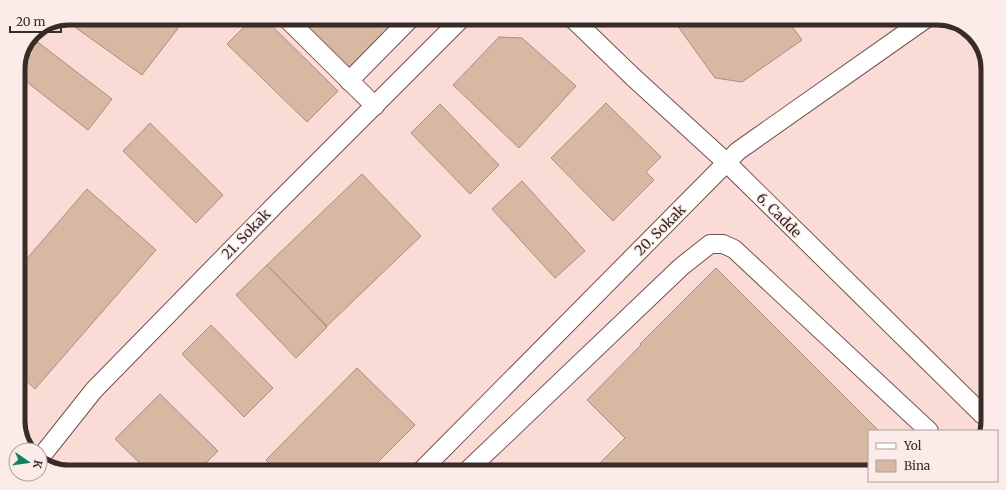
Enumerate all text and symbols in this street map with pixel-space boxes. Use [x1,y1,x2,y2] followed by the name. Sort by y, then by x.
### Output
[10,8,61,34] scale bar
[16,14,45,29] text: 20 m
[753,189,805,241] street label: 6. Cadde
[631,201,689,259] street label: 20. Sokak
[218,205,274,263] street label: 21. Sokak
[868,430,998,482] legend
[903,438,922,453] text: Yol
[8,442,48,482] north arrow
[904,458,931,473] text: Bina
[30,459,45,471] text: K

